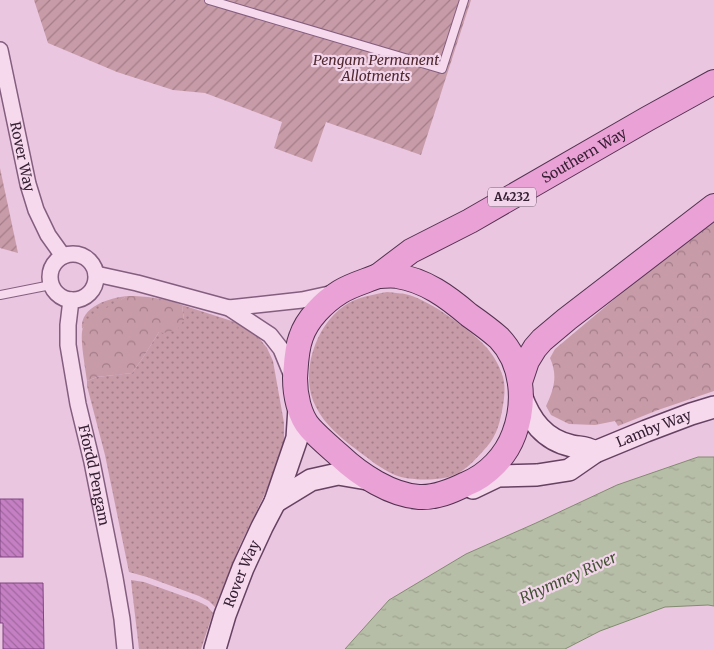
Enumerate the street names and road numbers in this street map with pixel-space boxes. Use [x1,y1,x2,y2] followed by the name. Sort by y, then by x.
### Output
[6,120,39,195] street label: Rover Way
[538,123,630,187] street label: Southern Way
[488,188,536,206] road number: A4232
[614,405,694,451] street label: Lamby Way
[74,423,113,527] street label: Ffordd Pengam
[220,536,264,610] street label: Rover Way

